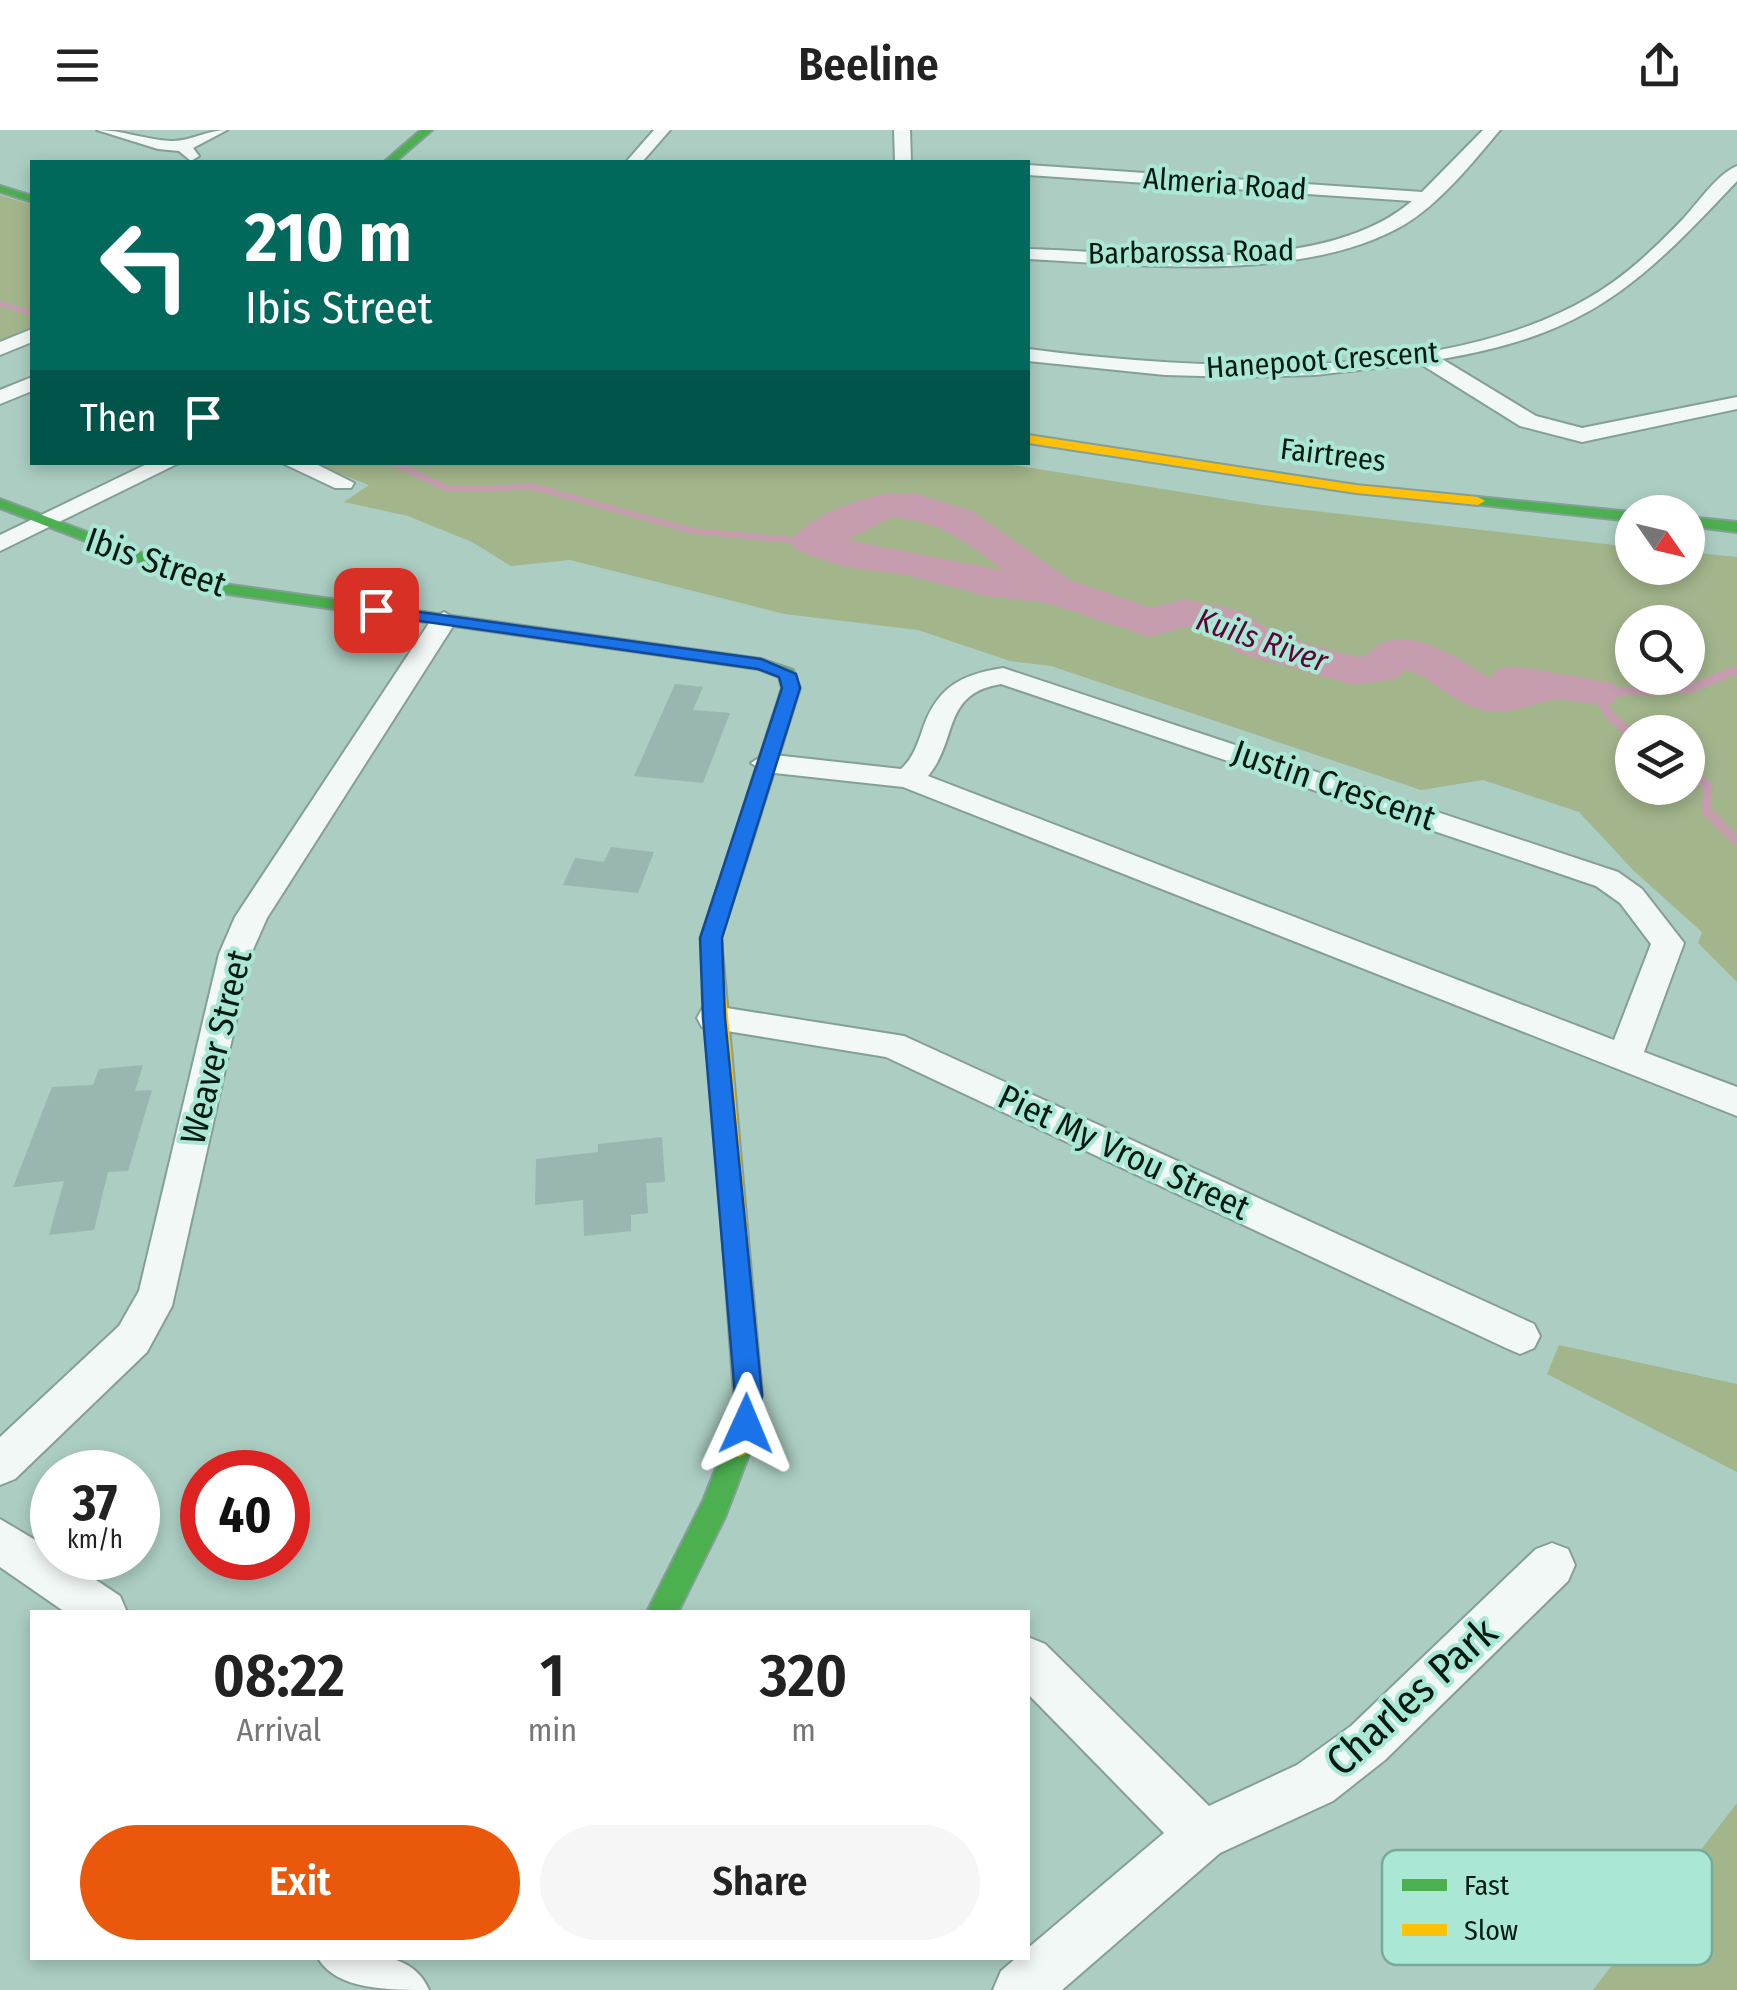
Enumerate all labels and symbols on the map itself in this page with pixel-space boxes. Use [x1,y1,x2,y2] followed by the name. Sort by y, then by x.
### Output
[1142,160,1308,208] street label: Almeria Road
[1087,232,1295,272] street label: Barbarossa Road
[1205,334,1439,386] street label: Hanepoot Crescent
[1278,431,1388,479] street label: Fairtrees
[1615,495,1705,585] north arrow
[80,518,232,606] street label: Ibis Street
[334,568,419,653] pin
[1191,600,1334,680] water label: Kuils River
[1227,731,1442,840] street label: Justin Crescent
[172,945,261,1148] street label: Weaver Street
[992,1075,1257,1229] street label: Piet My Vrou Street
[694,1372,798,1476] position arrow
[180,1450,310,1580] speed limit sign: 40
[1316,1607,1508,1786] street label: Charles Park
[1382,1850,1712,1965] legend
[1464,1869,1510,1902] text: Fast
[1464,1914,1518,1947] text: Slow

